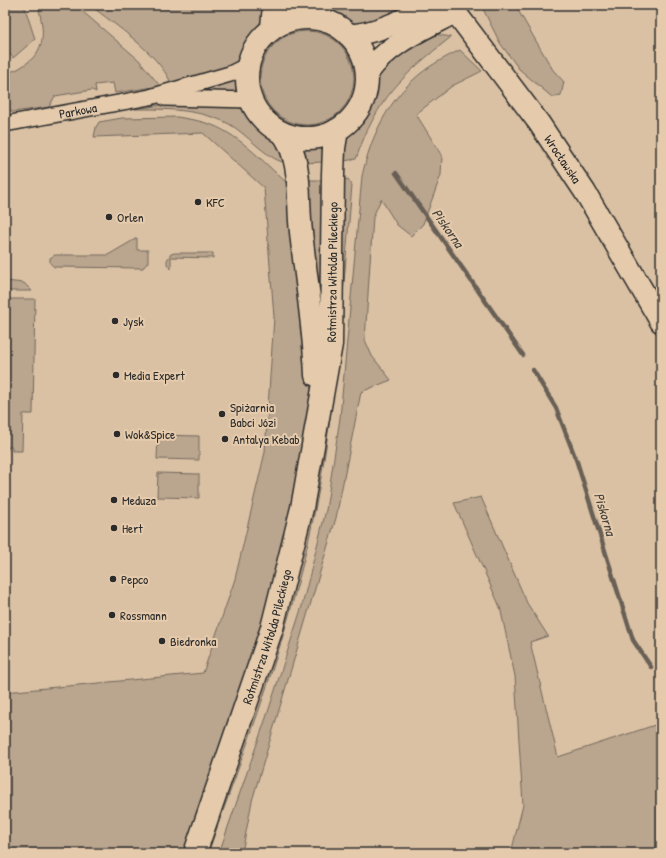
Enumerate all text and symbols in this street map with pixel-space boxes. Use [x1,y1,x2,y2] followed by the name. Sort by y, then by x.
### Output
[57,98,98,123] street label: Parkowa
[540,131,586,187] street label: Wrocławska
[206,193,225,211] place label: KFC
[193,197,203,207] marker: KFC
[322,202,342,342] street label: Rotmistrza Witolda Pileckiego
[428,204,470,252] water label: Piskorna
[117,208,144,226] place label: Orlen
[104,212,114,222] marker: Orlen
[123,312,144,330] place label: Jysk
[110,316,120,326] marker: Jysk
[124,366,185,384] place label: Media Expert
[111,370,121,380] marker: Media Expert
[230,398,277,431] place label: Spiżarnia Babci Józi
[217,409,227,419] marker: Spiżarnia Babci Józi
[125,425,175,443] place label: Wok&Spice
[112,429,122,439] marker: Wok&Spice
[233,430,300,448] place label: Antalya Kebab
[220,434,230,444] marker: Antalya Kebab
[590,490,621,539] water label: Piskorna
[122,491,156,509] place label: Meduza
[109,495,119,505] marker: Meduza
[122,519,143,537] place label: Hert
[109,523,119,533] marker: Hert
[238,567,295,707] street label: Rotmistrza Witolda Pileckiego
[121,570,148,588] place label: Pepco
[108,574,118,584] marker: Pepco
[120,606,167,624] place label: Rossmann
[107,610,117,620] marker: Rossmann
[170,632,216,650] place label: Biedronka
[157,636,167,646] marker: Biedronka

